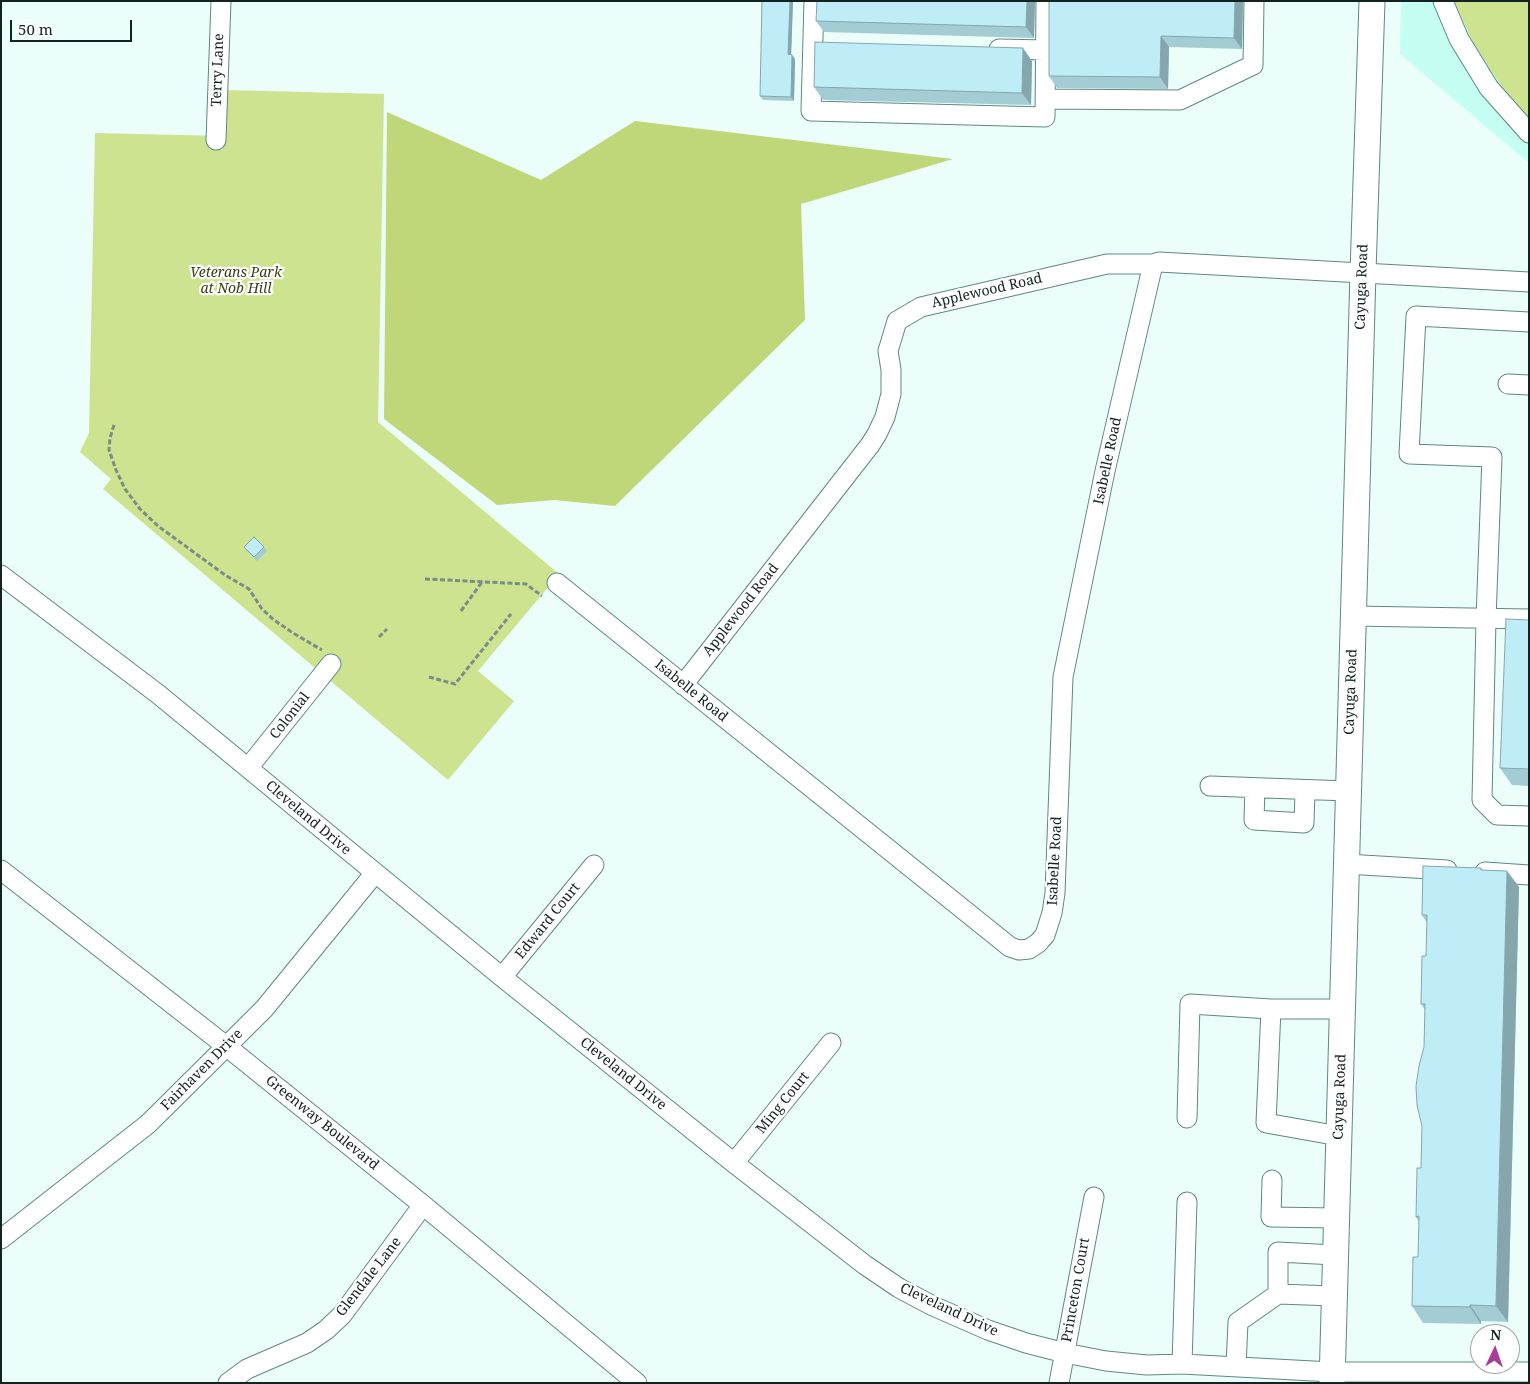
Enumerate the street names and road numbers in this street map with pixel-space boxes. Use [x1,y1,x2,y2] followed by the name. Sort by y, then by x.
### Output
[208,33,228,107] street label: Terry Lane
[1352,244,1372,330] street label: Cayuga Road
[930,270,1044,312] street label: Applewood Road
[1091,416,1125,506] street label: Isabelle Road
[700,560,782,660] street label: Applewood Road
[1341,649,1361,735] street label: Cayuga Road
[651,656,731,726] street label: Isabelle Road
[267,689,313,743] street label: Colonial
[262,777,354,859] street label: Cleveland Drive
[1044,816,1066,906] street label: Isabelle Road
[512,880,584,962] street label: Edward Court
[158,1026,246,1114] street label: Fairhaven Drive
[576,1034,670,1114] street label: Cleveland Drive
[1330,1054,1350,1140] street label: Cayuga Road
[753,1069,813,1137] street label: Ming Court
[262,1072,382,1174] street label: Greenway Boulevard
[333,1234,405,1320] street label: Glendale Lane
[1059,1236,1093,1344] street label: Princeton Court
[897,1280,1001,1340] street label: Cleveland Drive

